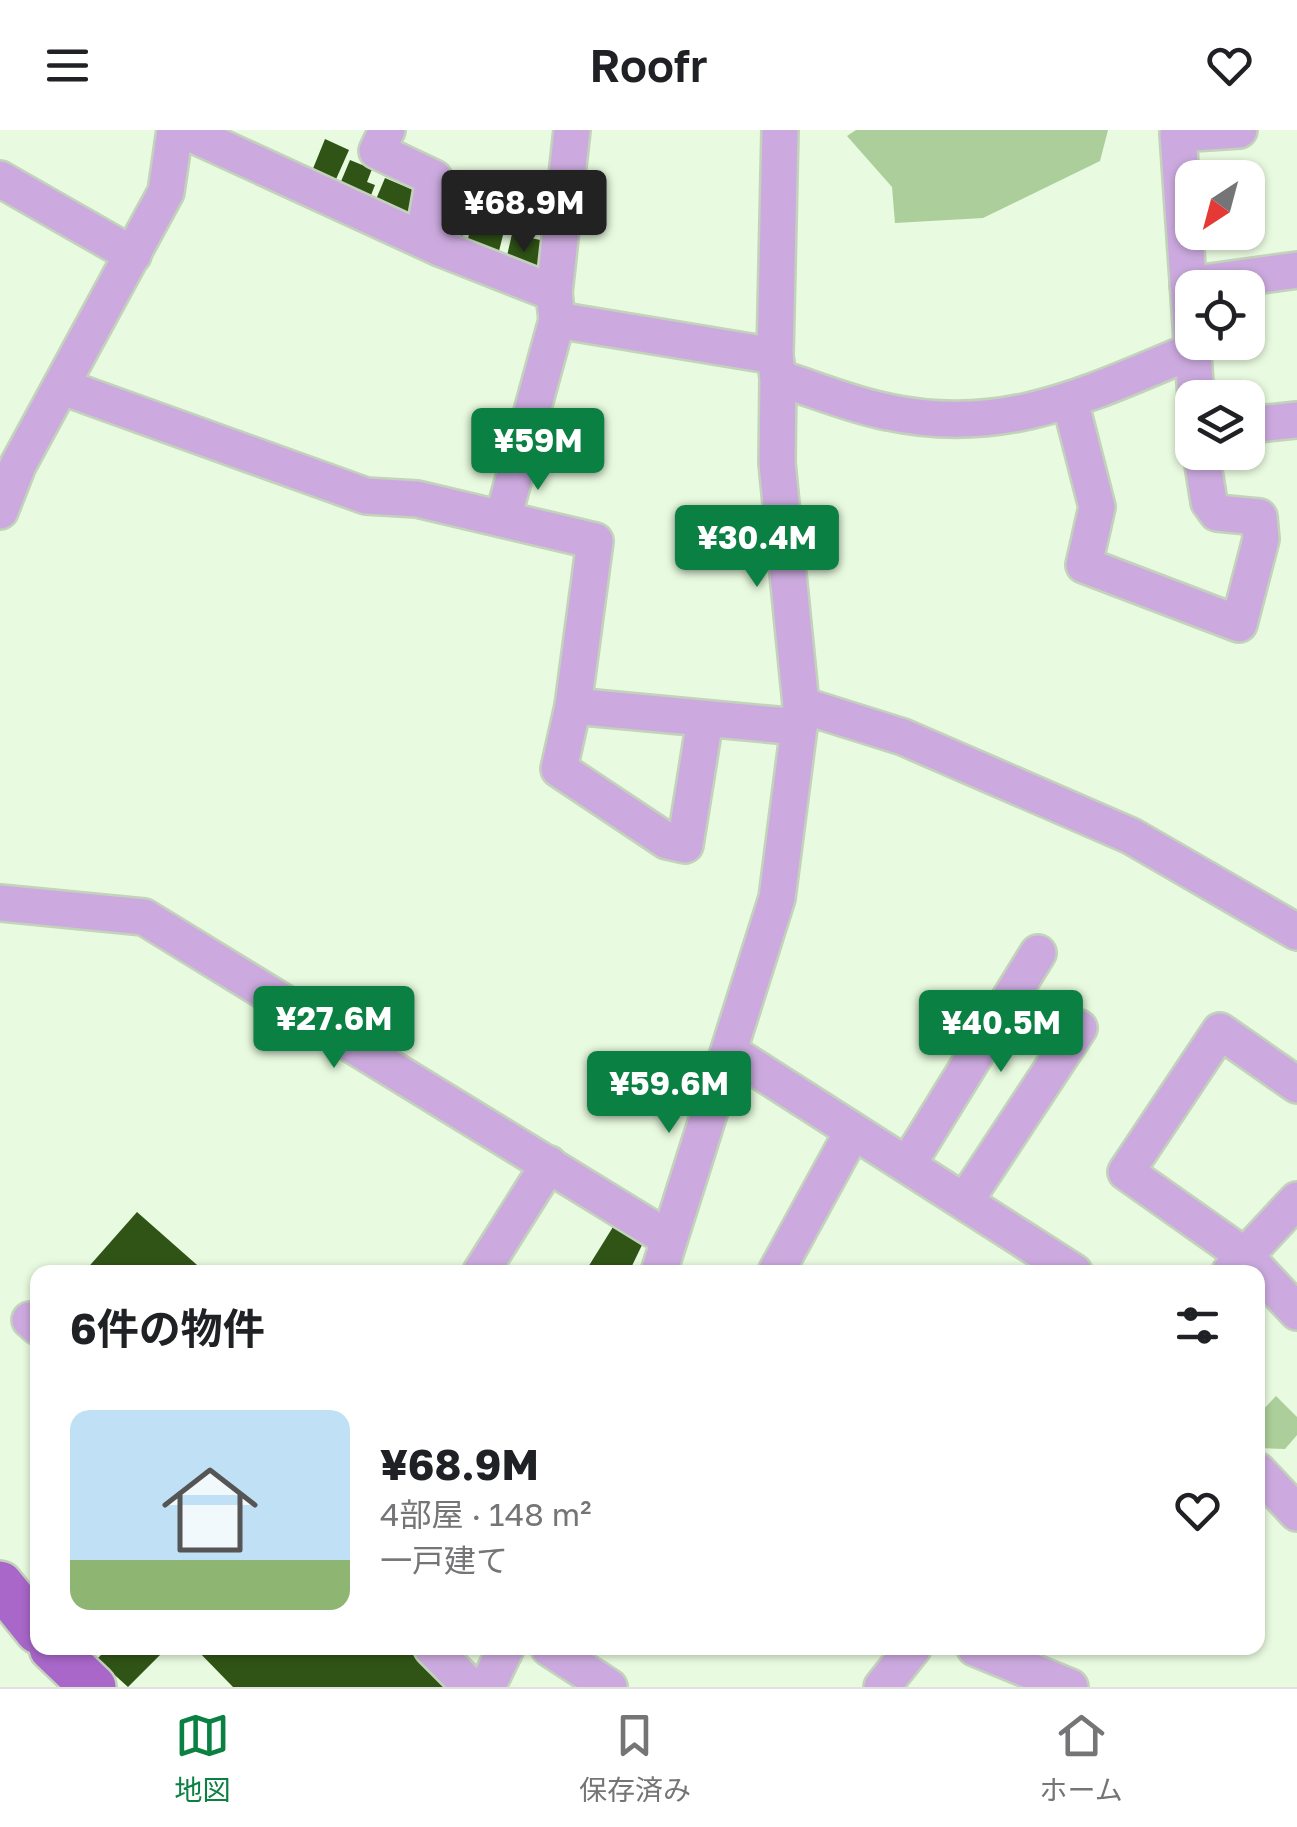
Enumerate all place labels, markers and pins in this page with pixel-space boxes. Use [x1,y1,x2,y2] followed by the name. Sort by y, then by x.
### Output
[443,170,605,255] pin: ¥68.9M
[479,408,597,493] pin: ¥59M
[676,505,838,590] pin: ¥30.4M
[253,986,415,1071] pin: ¥27.6M
[920,990,1082,1075] pin: ¥40.5M
[588,1051,750,1136] pin: ¥59.6M

